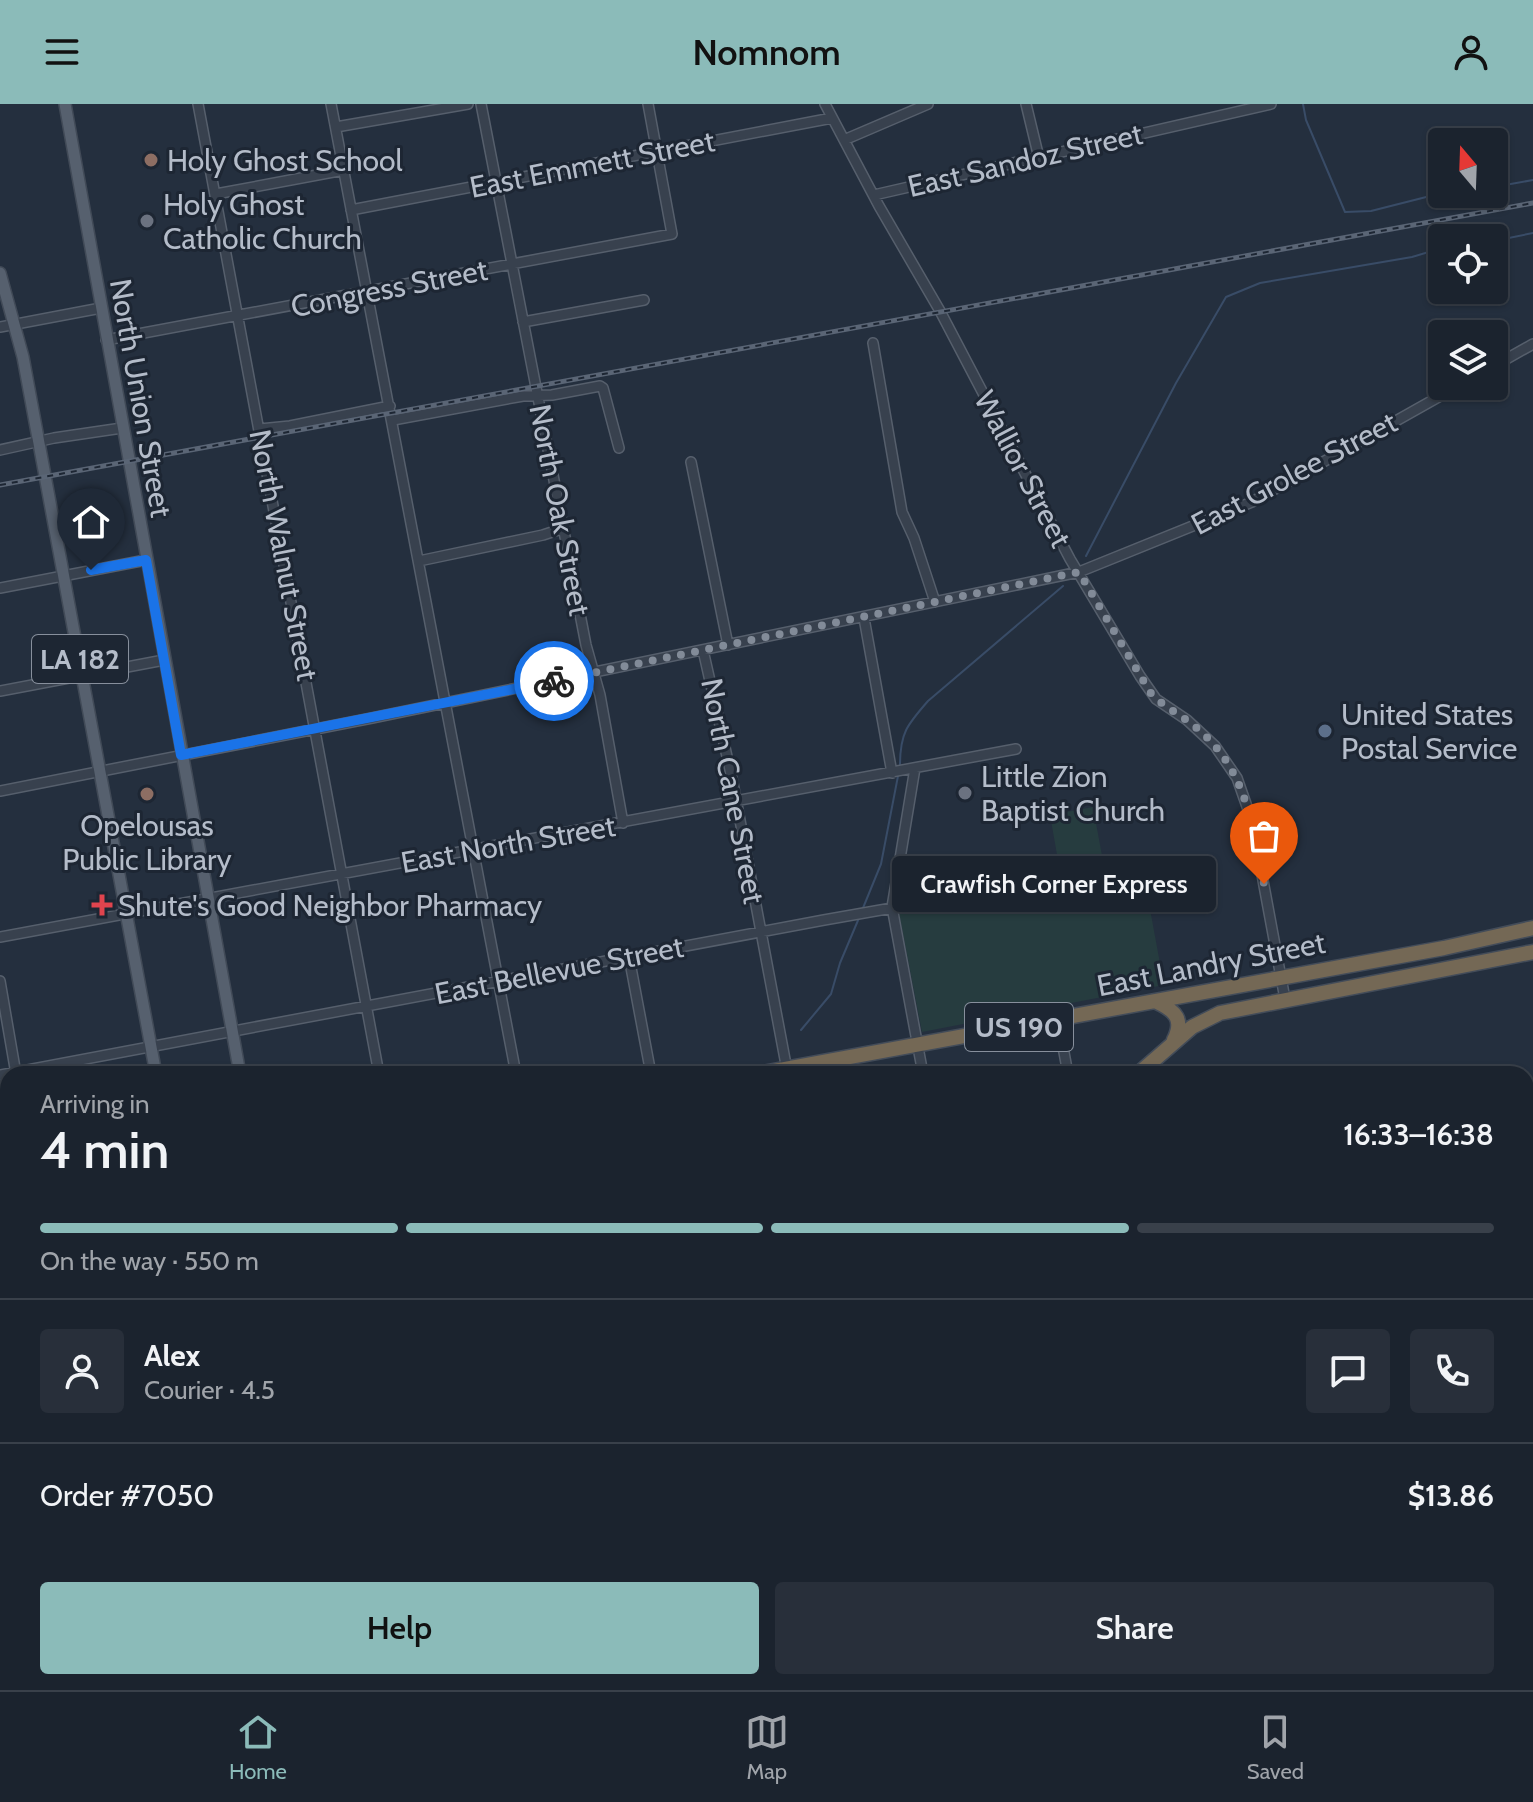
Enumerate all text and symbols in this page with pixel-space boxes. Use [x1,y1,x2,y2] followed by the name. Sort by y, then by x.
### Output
[40,30,84,74] icon: menu
[692,30,841,74] text: Nomnom
[1449,30,1493,74] icon: person
[904,115,1146,205] street label: East Sandoz Street
[466,122,718,206] street label: East Emmett Street
[1428,128,1508,208] north arrow
[1428,128,1508,400] map controls
[167,142,403,179] place label: Holy Ghost School
[142,151,160,169] marker: Holy Ghost School
[163,186,362,257] place label: Holy Ghost Catholic Church
[138,212,156,230] marker: Holy Ghost Catholic Church
[1428,224,1508,304] button: locate
[288,251,490,325] street label: Congress Street
[102,276,180,520] street label: North Union Street
[1428,320,1508,400] button: layers
[966,384,1080,554] street label: Wallior Street
[521,401,599,619] street label: North Oak Street
[1185,403,1403,543] street label: East Grolee Street
[242,426,326,684] street label: North Walnut Street
[57,488,125,570] pin
[69,500,113,544] icon: home
[32,635,128,683] road number: LA 182
[514,641,594,721] courier
[532,659,576,703] icon: bike
[693,675,773,907] street label: North Cane Street
[1341,696,1517,767] place label: United States Postal Service
[1316,722,1334,740] marker: United States Postal Service
[981,758,1165,829] place label: Little Zion Baptist Church
[956,784,974,802] marker: Little Zion Baptist Church
[138,785,156,803] marker: Opelousas Public Library
[1230,802,1298,884] pin
[62,807,232,878] place label: Opelousas Public Library
[398,807,618,881] street label: East North Street
[1242,814,1286,858] icon: bag
[892,856,1216,912] callout: Crawfish Corner Express
[920,868,1188,900] text: Crawfish Corner Express
[118,887,542,924] place label: Shute's Good Neighbor Pharmacy
[93,896,111,914] marker: Shute's Good Neighbor Pharmacy
[1094,924,1328,1004] street label: East Landry Street
[432,928,686,1012] street label: East Bellevue Street
[965,1003,1073,1051] road number: US 190
[40,1088,150,1120] text: Arriving in
[1343,1116,1494,1153] text: 16:33–16:38
[40,1118,169,1181] text: 4 min
[40,1245,259,1277] text: On the way · 550 m
[40,1329,124,1413] button: person
[1306,1329,1390,1413] button: chat
[1410,1329,1494,1413] button: phone
[144,1337,200,1374] text: Alex
[144,1374,275,1406] text: Courier · 4.5
[40,1477,214,1514] text: Order #7050
[1408,1477,1494,1514] text: $13.86
[40,1582,759,1674] button: Help
[775,1582,1494,1674] button: Share
[229,1710,287,1785] tab: Home
[745,1710,789,1785] tab: Map
[1247,1710,1304,1785] tab: Saved

